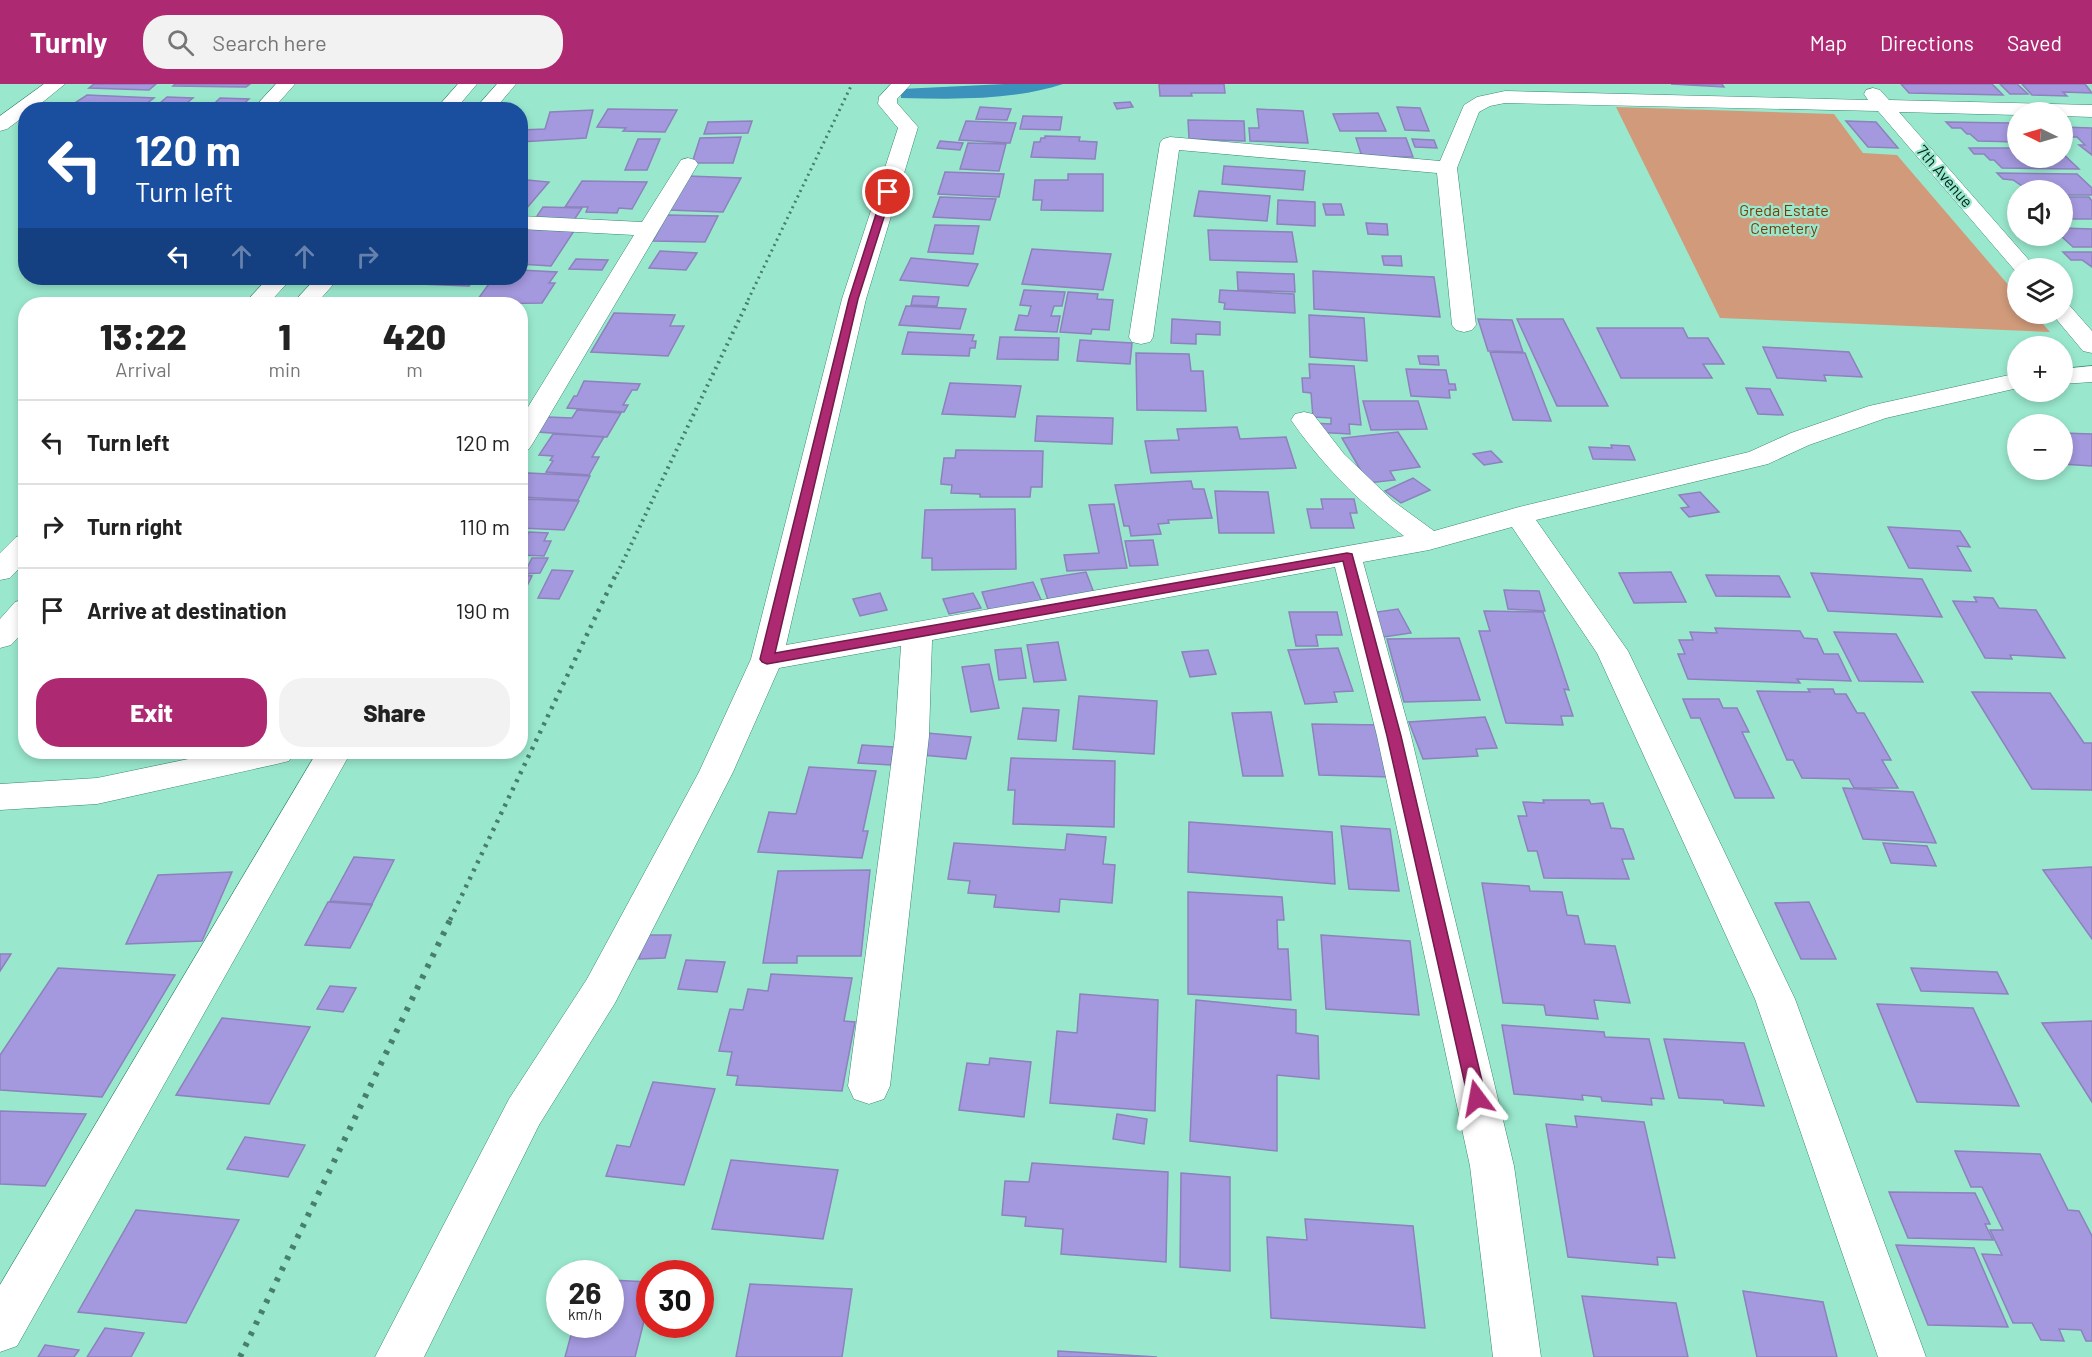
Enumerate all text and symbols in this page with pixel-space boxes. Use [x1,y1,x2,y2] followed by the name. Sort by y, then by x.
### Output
[143,15,563,69] search box
[30,25,107,59] text: Turnly
[164,26,197,59] icon: search
[212,29,327,55] text: Search here
[1810,30,1847,55] text: Map
[1880,30,1974,55] text: Directions
[2007,30,2062,55] text: Saved
[2007,102,2073,168] north arrow
[2007,102,2073,480] map controls
[135,124,241,174] text: 120 m
[36,126,114,204] icon: left
[1913,141,1978,211] street label: 7th Avenue
[862,166,913,217] pin
[135,175,233,207] text: Turn left
[871,175,904,208] icon: arrive
[2007,180,2073,246] button: sound
[1739,200,1829,237] park label: Greda Estate Cemetery
[162,240,195,273] icon: left
[225,240,258,273] icon: ahead
[288,240,321,273] icon: ahead
[351,240,384,273] icon: right
[2007,258,2073,324] button: layers
[100,314,187,357] text: 13:22
[278,314,291,357] text: 1
[383,314,446,357] text: 420
[2007,336,2073,402] button: +
[115,357,171,381] text: Arrival
[268,357,301,381] text: min
[406,357,423,381] text: m
[2007,414,2073,480] button: −
[36,426,69,459] icon: left
[87,429,170,455] text: Turn left
[455,429,510,455] text: 120 m
[36,510,69,543] icon: right
[87,513,182,539] text: Turn right
[460,513,510,539] text: 110 m
[36,594,69,627] icon: arrive
[87,597,286,623] text: Arrive at destination
[456,597,510,623] text: 190 m
[36,678,267,747] button: Exit
[279,678,510,747] button: Share
[1445,1066,1509,1130] position arrow
[636,1260,714,1338] speed limit sign: 30
[569,1274,601,1310] text: 26
[568,1305,602,1323] text: km/h

